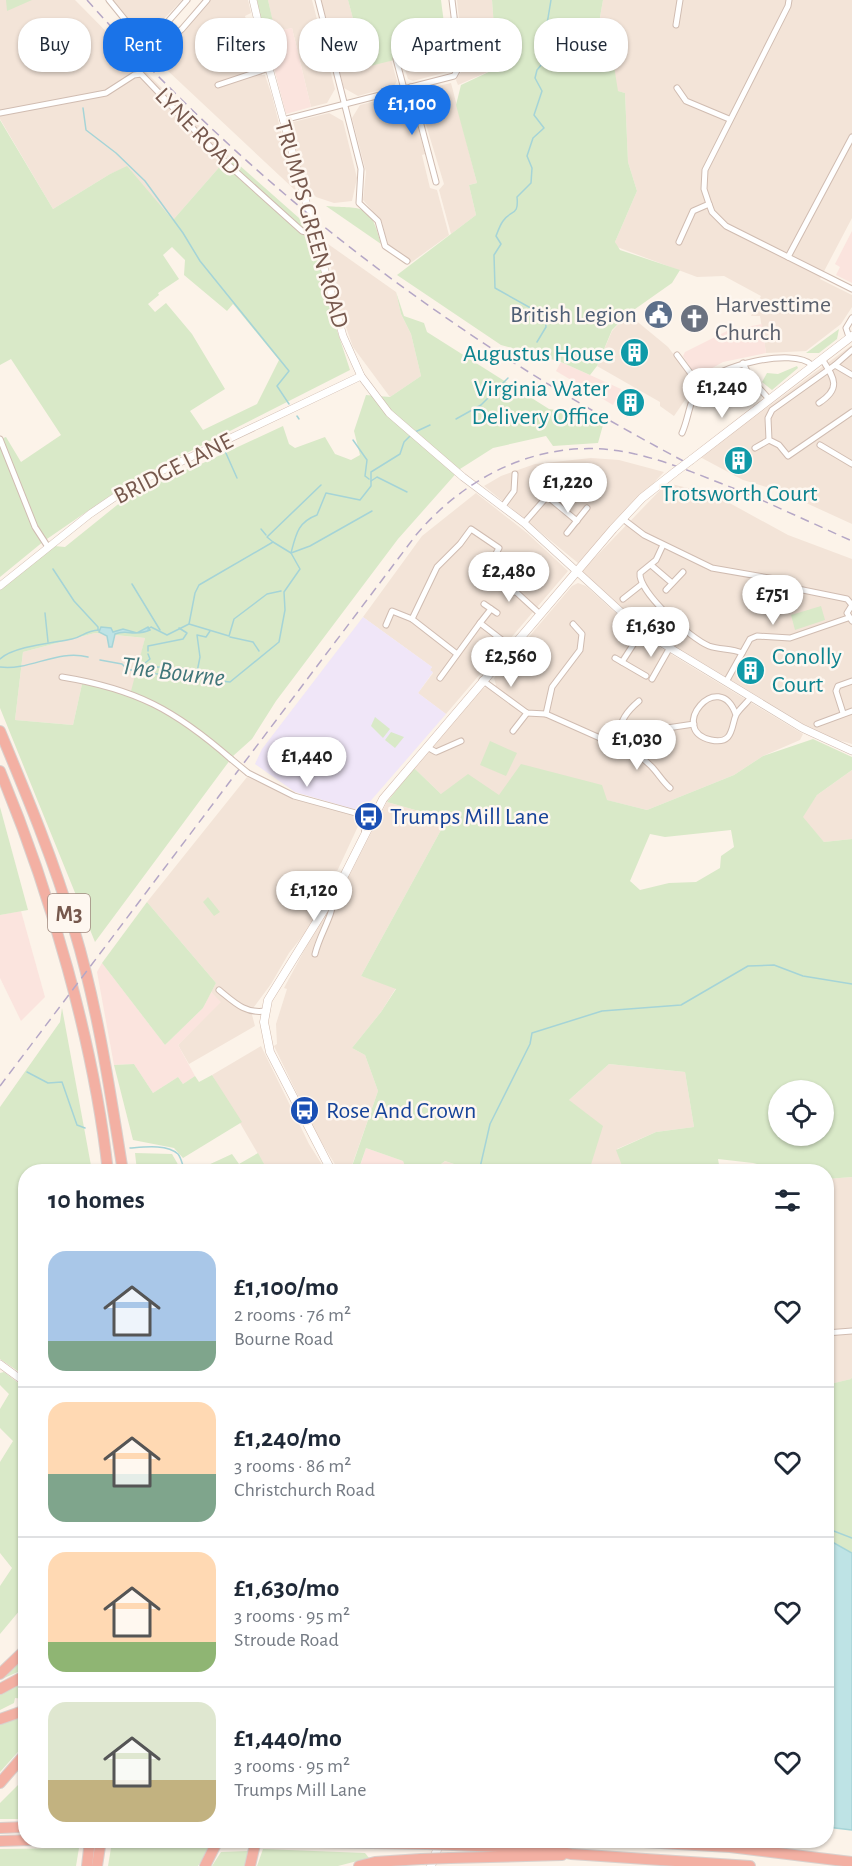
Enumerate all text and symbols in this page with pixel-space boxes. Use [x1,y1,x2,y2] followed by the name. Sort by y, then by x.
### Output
[18,18,91,72] chip: Buy
[103,18,183,72] chip: Rent
[195,18,287,72] chip: Filters
[299,18,379,72] chip: New
[391,18,522,72] chip: Apartment
[534,18,628,72] chip: House
[150,84,244,180] street label: LYNE ROAD
[363,85,461,136] pin: £1,100
[388,94,436,114] text: £1,100
[270,118,352,331] street label: TRUMPS GREEN ROAD
[715,293,831,345] place label: Harvesttime Church
[642,298,674,330] public building icon: British Legion
[678,302,710,334] church icon: Harvesttime Church
[510,303,637,327] place label: British Legion
[619,337,651,369] building icon: Augustus House
[463,342,614,366] place label: Augustus House
[673,368,771,419] pin: £1,240
[471,377,609,429] place label: Virginia Water Delivery Office
[697,377,747,397] text: £1,240
[614,386,646,418] building icon: Virginia Water Delivery Office
[110,429,237,509] street label: BRIDGE LANE
[723,444,755,476] building icon: Trotsworth Court
[519,463,617,514] pin: £1,220
[543,472,593,492] text: £1,220
[661,482,818,506] place label: Trotsworth Court
[460,552,558,603] pin: £2,480
[482,561,536,581] text: £2,480
[737,575,809,626] pin: £751
[756,584,790,604] text: £751
[602,607,700,658] pin: £1,630
[626,616,676,636] text: £1,630
[462,637,560,688] pin: £2,560
[772,645,842,697] place label: Conolly Court
[485,646,537,666] text: £2,560
[120,653,226,691] water label: The Bourne
[735,654,767,686] building icon: Conolly Court
[588,720,686,771] pin: £1,030
[612,729,662,749] text: £1,030
[258,737,356,788] pin: £1,440
[281,746,333,766] text: £1,440
[353,800,385,832] bus stop icon: Trumps Mill Lane
[390,805,549,829] place label: Trumps Mill Lane
[265,871,363,922] pin: £1,120
[290,880,338,900] text: £1,120
[48,894,90,932] road number: M3
[768,1080,834,1146] map controls
[768,1080,834,1146] button: locate
[289,1094,321,1126] bus stop icon: Rose And Crown
[326,1099,476,1123] place label: Rose And Crown
[771,1184,804,1217] icon: filters
[48,1187,145,1213] text: 10 homes
[234,1274,339,1300] text: £1,100/mo
[96,1275,168,1347] icon: home
[771,1295,804,1328] icon: heart
[234,1305,351,1325] text: 2 rooms · 76 m²
[234,1329,333,1349] text: Bourne Road
[234,1425,341,1451] text: £1,240/mo
[96,1426,168,1498] icon: home
[771,1446,804,1479] icon: heart
[234,1456,351,1476] text: 3 rooms · 86 m²
[234,1480,375,1500] text: Christchurch Road
[234,1575,339,1601] text: £1,630/mo
[96,1576,168,1648] icon: home
[771,1596,804,1629] icon: heart
[234,1606,350,1626] text: 3 rooms · 95 m²
[234,1630,339,1650] text: Stroude Road
[234,1725,342,1751] text: £1,440/mo
[96,1726,168,1798] icon: home
[771,1746,804,1779] icon: heart
[234,1756,350,1776] text: 3 rooms · 95 m²
[234,1780,367,1800] text: Trumps Mill Lane

